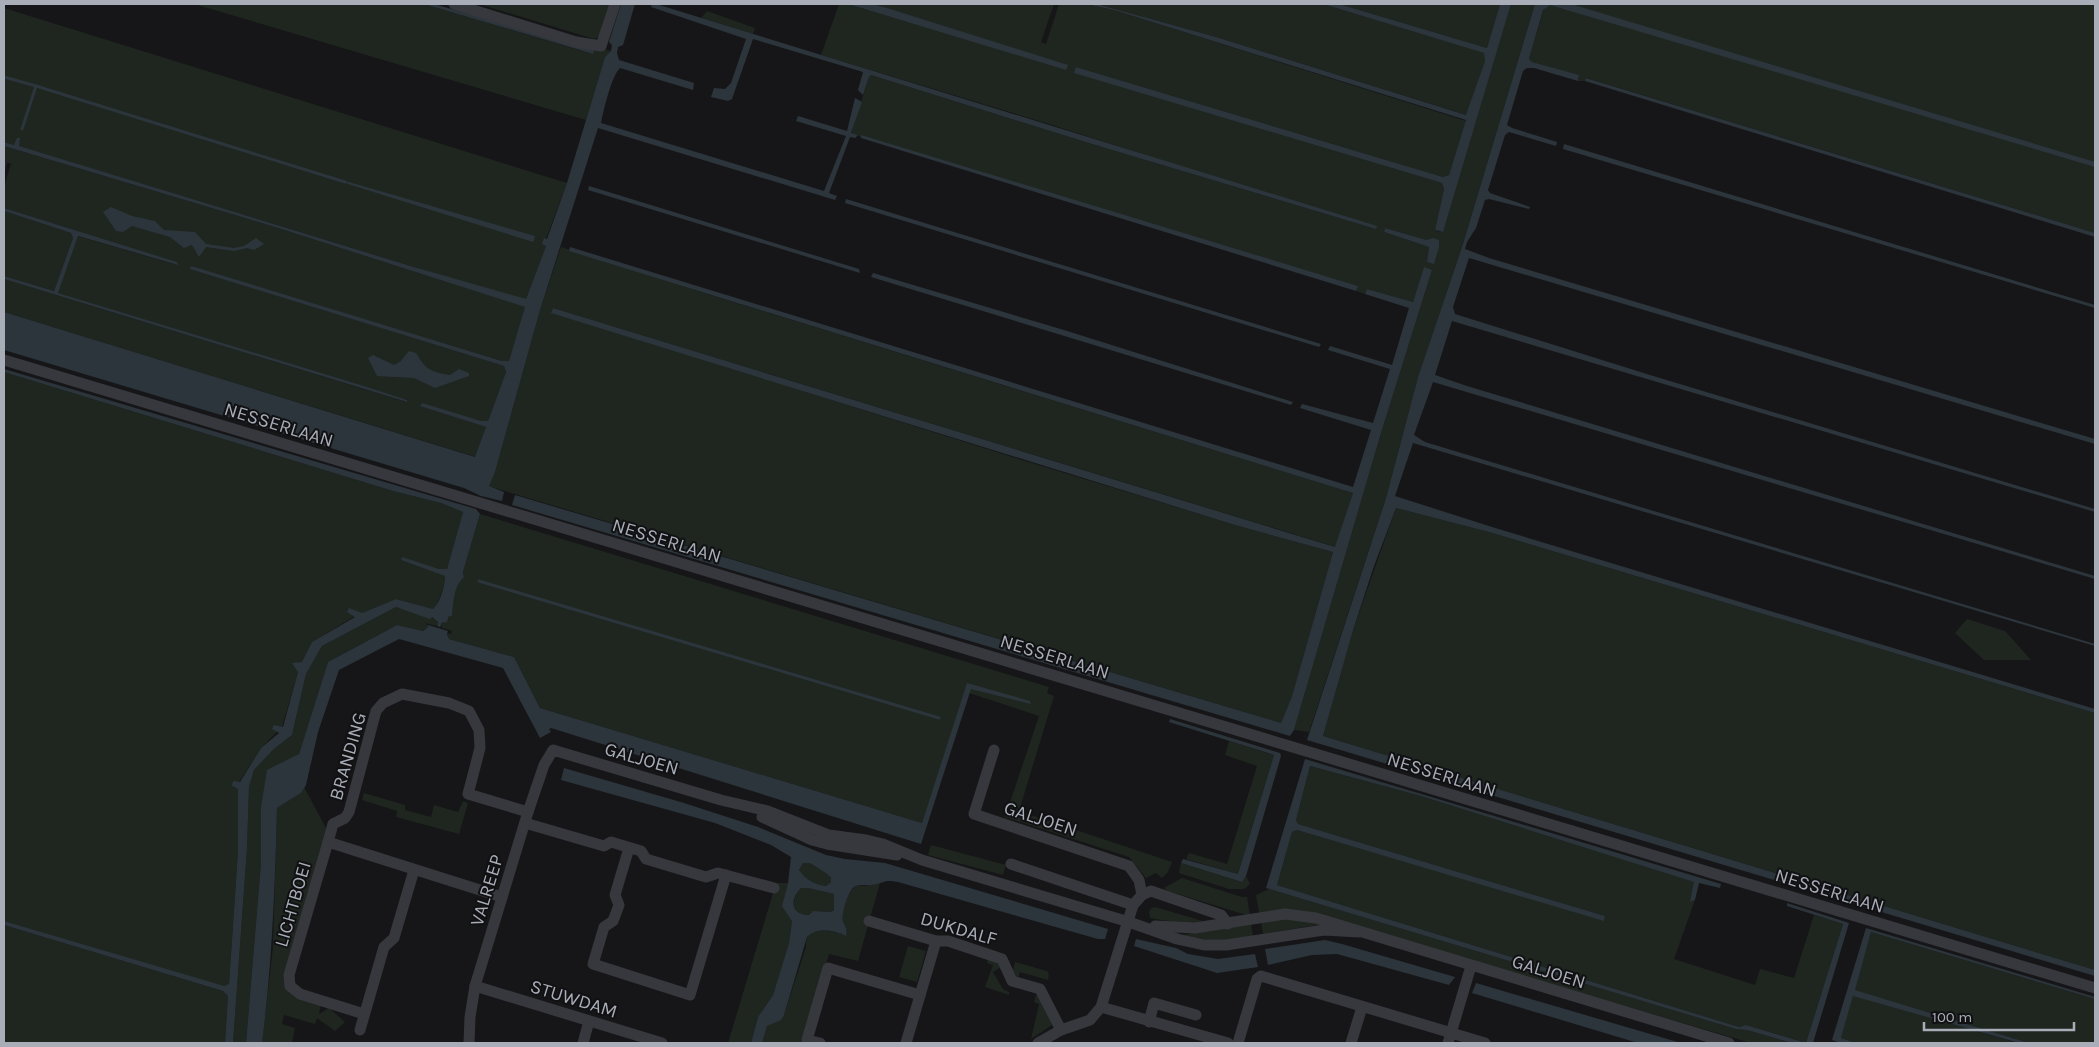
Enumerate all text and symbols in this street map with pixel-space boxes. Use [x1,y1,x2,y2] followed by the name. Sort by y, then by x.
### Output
[222,398,336,452] street label: NESSERLAAN
[610,514,724,568] street label: NESSERLAAN
[998,630,1112,684] street label: NESSERLAAN
[325,710,371,803] street label: BRANDING
[602,738,681,780] street label: GALJOEN
[1385,748,1499,802] street label: NESSERLAAN
[1001,797,1080,841] street label: GALJOEN
[466,852,508,929] street label: VALREEP
[270,859,316,950] street label: LICHTBOEI
[1773,864,1887,918] street label: NESSERLAAN
[918,908,1000,950] street label: DUKDALF
[1509,950,1588,994] street label: GALJOEN
[527,975,620,1023] street label: STUWDAM
[1924,1000,2074,1032] scale bar
[1932,1008,1972,1026] text: 100 m

